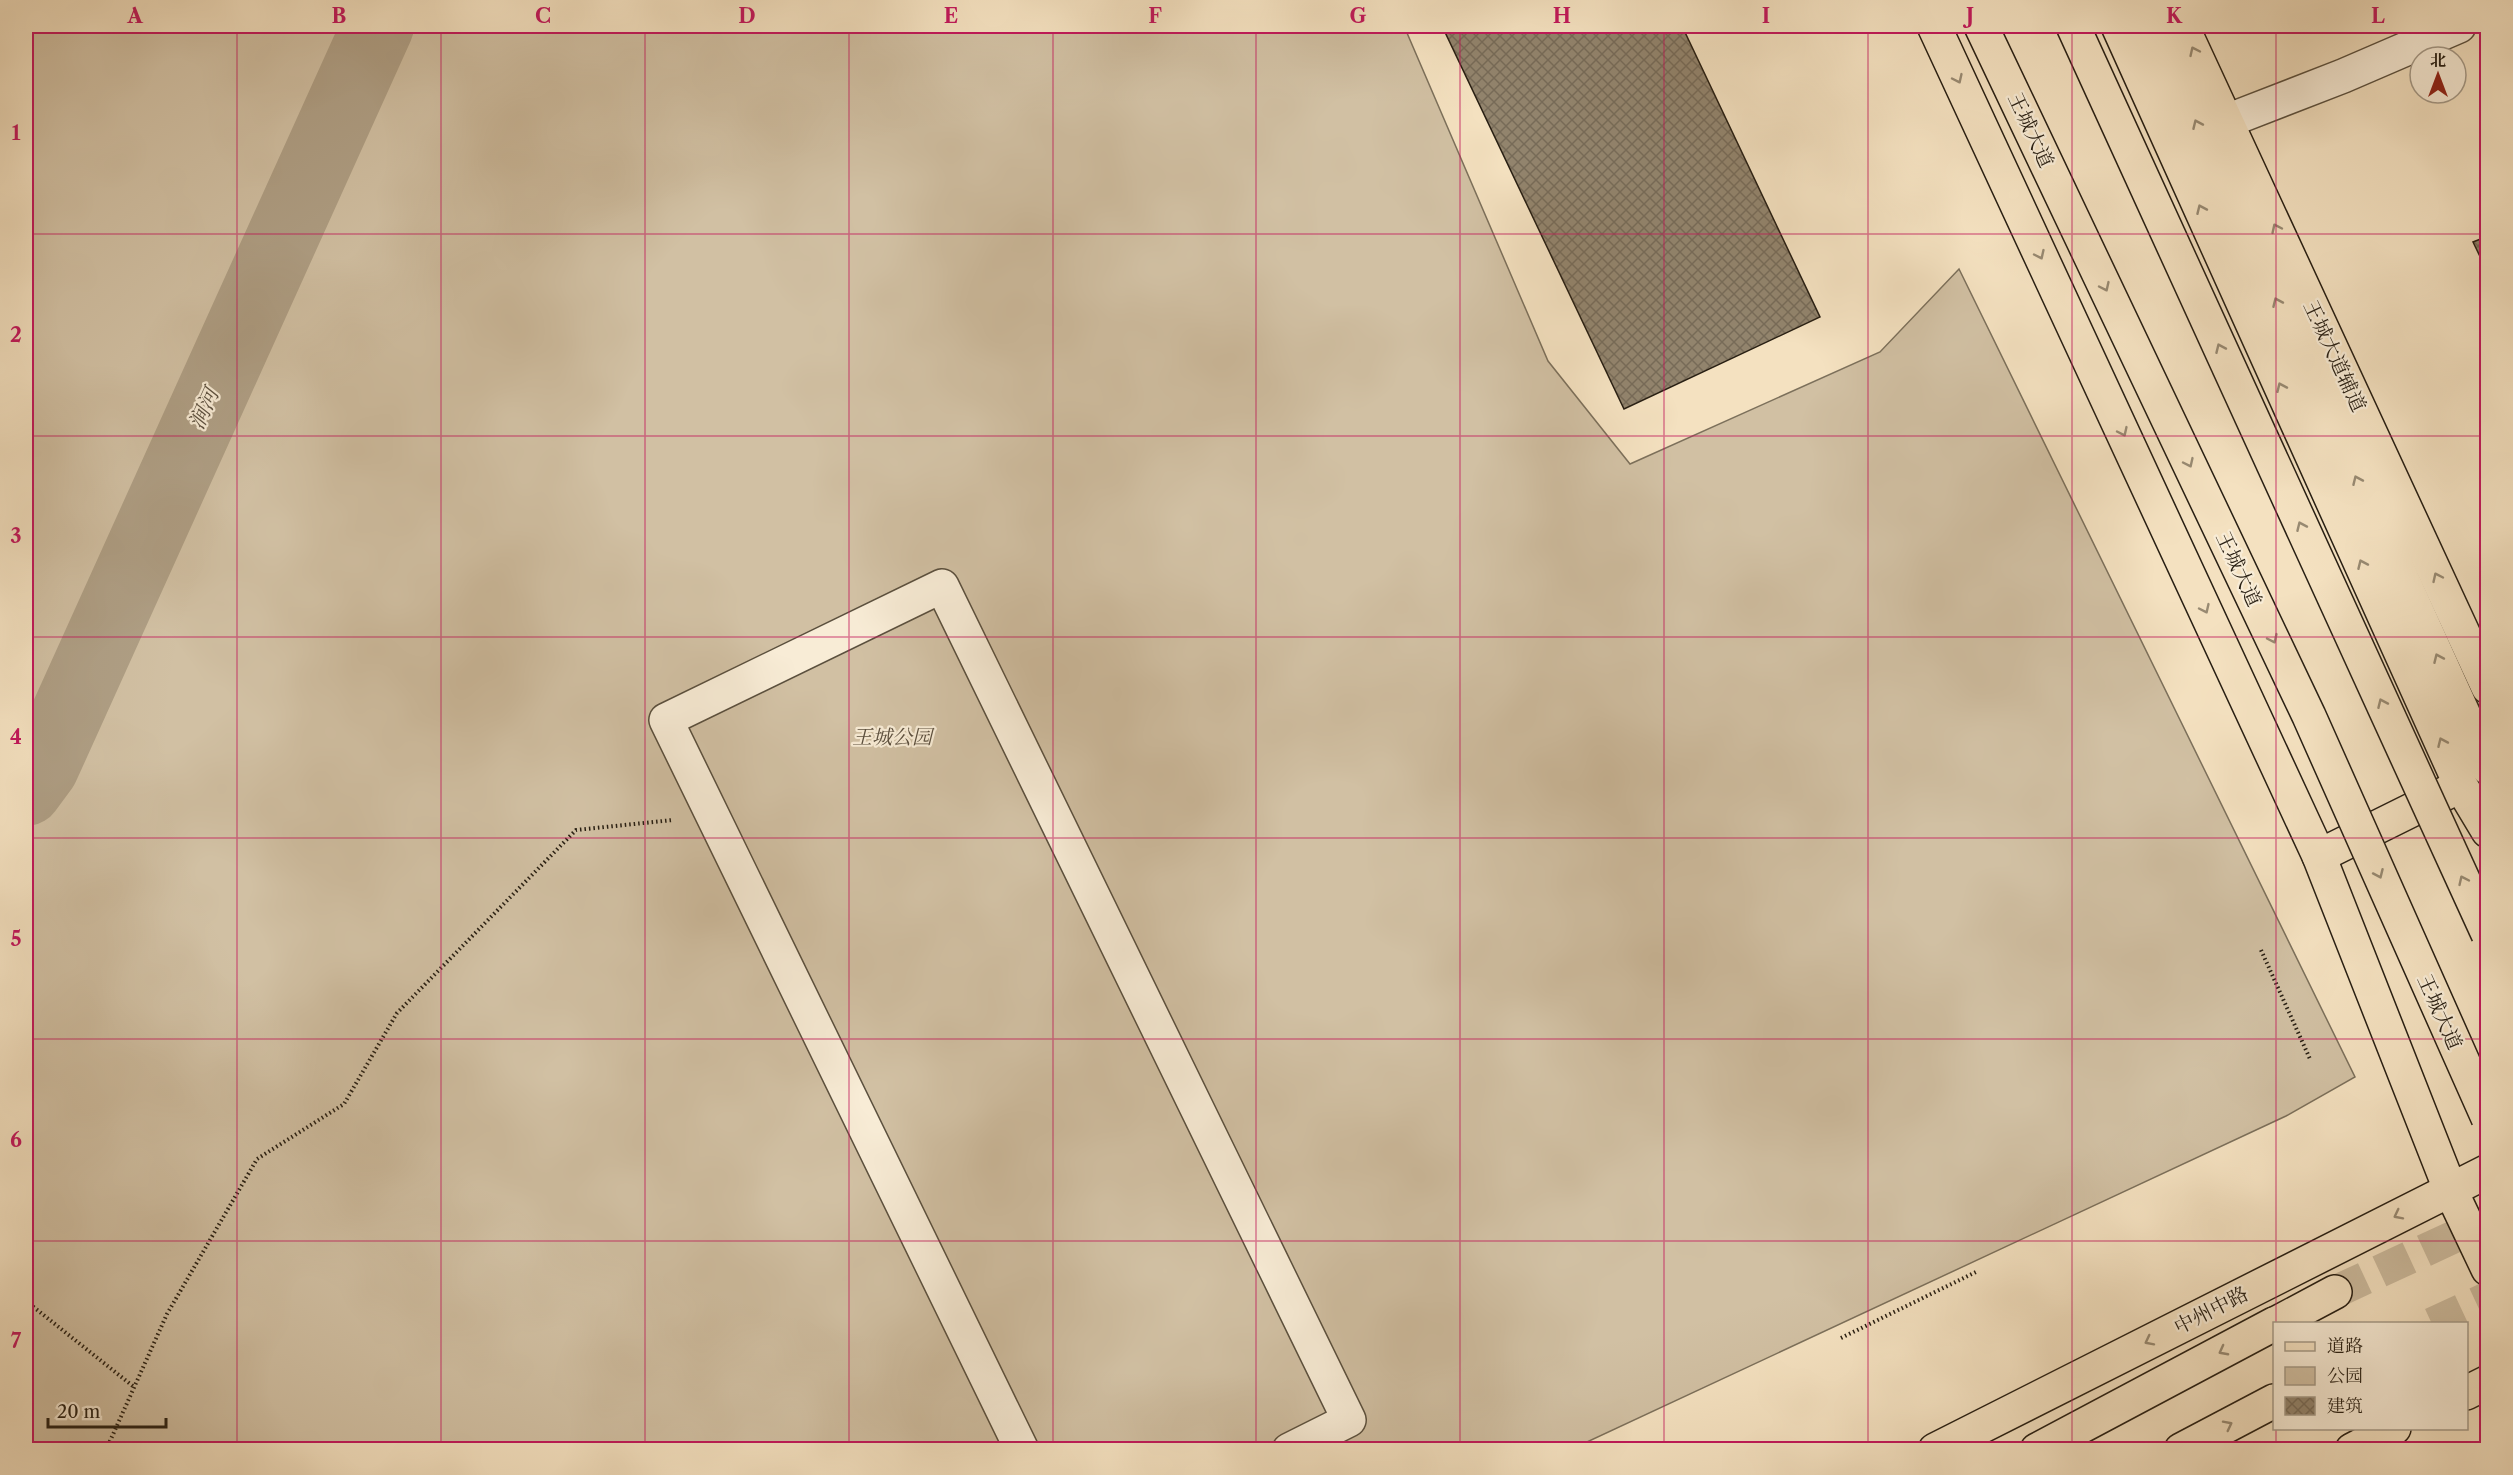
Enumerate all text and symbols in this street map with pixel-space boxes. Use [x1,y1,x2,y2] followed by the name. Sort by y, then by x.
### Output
[126,4,143,28] text: A
[332,4,347,28] text: B
[535,4,551,28] text: C
[738,4,756,28] text: D
[944,4,958,28] text: E
[1148,4,1162,28] text: F
[1350,4,1367,28] text: G
[1553,4,1571,28] text: H
[1762,4,1770,28] text: I
[1962,4,1974,28] text: J
[2166,4,2183,28] text: K
[2371,4,2385,28] text: L
[2408,45,2468,105] north arrow
[2189,47,2201,58] one-way arrow
[2430,50,2446,70] text: 北
[1951,72,1963,83] one-way arrow
[2003,89,2059,171] street label: 王城大道
[2192,120,2204,131] one-way arrow
[12,121,21,145] text: 1
[2196,204,2208,215] one-way arrow
[2272,224,2284,235] one-way arrow
[2033,249,2045,260] one-way arrow
[2098,280,2110,291] one-way arrow
[2299,297,2371,415] street label: 王城大道辅道
[2272,298,2284,309] one-way arrow
[10,323,22,347] text: 2
[2215,344,2227,355] one-way arrow
[184,381,225,433] water label: 涧河
[2277,382,2289,393] one-way arrow
[2115,426,2127,437] one-way arrow
[2181,457,2193,468] one-way arrow
[2353,475,2365,486] one-way arrow
[2296,521,2308,532] one-way arrow
[10,524,22,548] text: 3
[2211,528,2267,610] street label: 王城大道
[2357,560,2369,571] one-way arrow
[2432,572,2444,583] one-way arrow
[2197,603,2209,614] one-way arrow
[2265,633,2277,644] one-way arrow
[2433,653,2445,664] one-way arrow
[2377,699,2389,710] one-way arrow
[10,725,22,749] text: 4
[852,725,935,749] park label: 王城公园
[2437,737,2449,748] one-way arrow
[2372,868,2384,879] one-way arrow
[2458,876,2470,887] one-way arrow
[10,927,22,951] text: 5
[2413,971,2467,1053] street label: 王城大道
[10,1128,22,1152] text: 6
[2393,1208,2404,1219] one-way arrow
[2170,1281,2252,1339] street label: 中州中路
[2273,1322,2468,1430] legend
[11,1329,22,1353] text: 7
[2145,1334,2155,1345] one-way arrow
[2327,1335,2363,1357] text: 道路
[2219,1344,2229,1355] one-way arrow
[2327,1365,2363,1387] text: 公园
[48,1391,166,1429] scale bar
[2327,1395,2363,1417] text: 建筑
[57,1401,101,1423] text: 20 m
[2222,1421,2233,1433] one-way arrow

